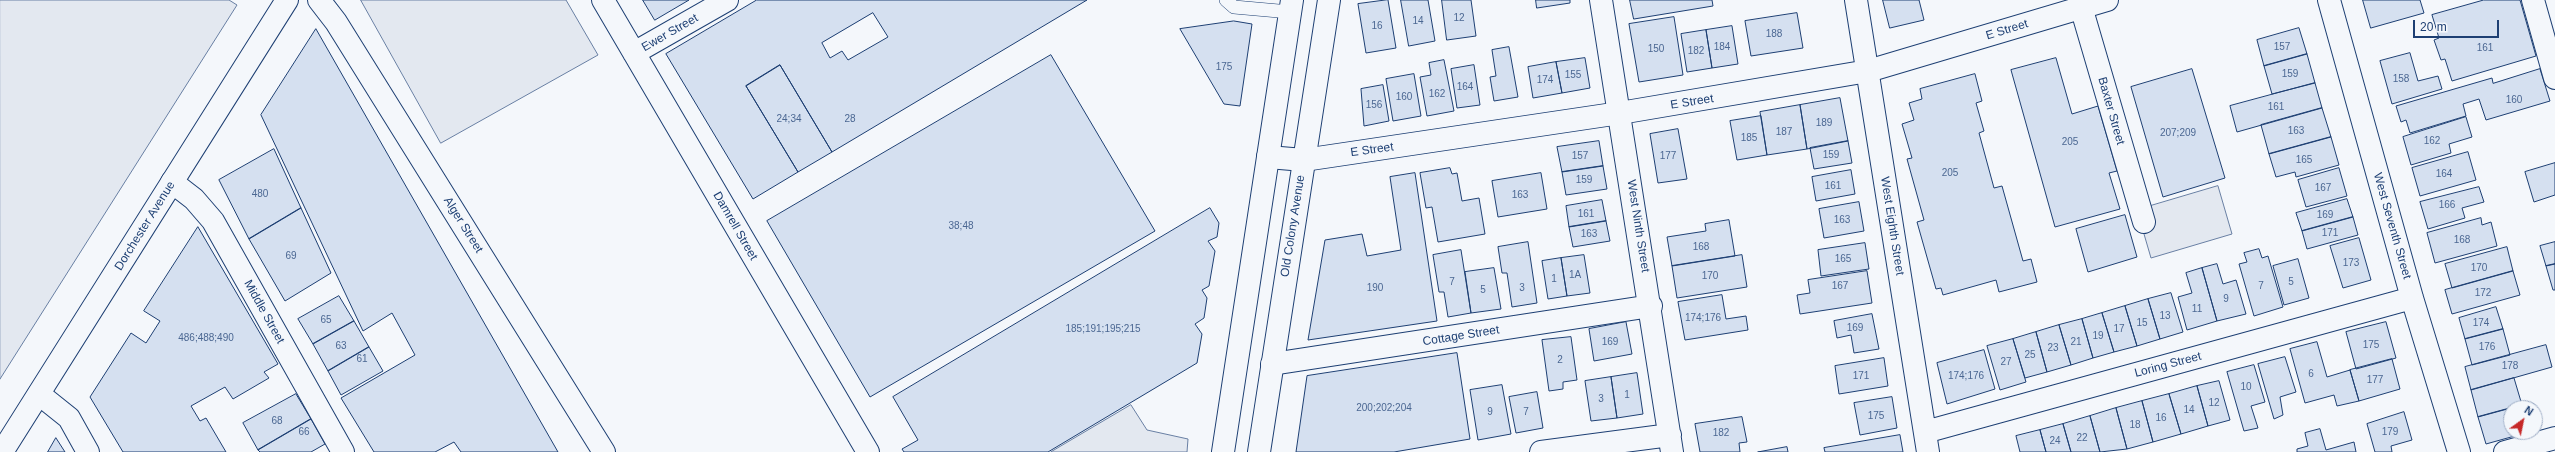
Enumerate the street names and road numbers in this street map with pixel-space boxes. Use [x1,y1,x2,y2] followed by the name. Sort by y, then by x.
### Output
[639,11,701,55] street label: Ewer Street
[1984,17,2030,43] street label: E Street
[2094,75,2128,147] street label: Baxter Street
[1669,91,1715,113] street label: E Street
[1350,140,1394,160] street label: E Street
[2370,171,2414,281] street label: West Seventh Street
[1278,174,1308,278] street label: Old Colony Avenue
[1877,176,1907,276] street label: West Eighth Street
[112,179,178,273] street label: Dorchester Avenue
[1624,179,1652,273] street label: West Ninth Street
[710,189,760,263] street label: Damrell Street
[440,194,486,256] street label: Alger Street
[241,278,287,346] street label: Middle Street
[1422,323,1500,349] street label: Cottage Street
[2133,349,2203,381] street label: Loring Street

